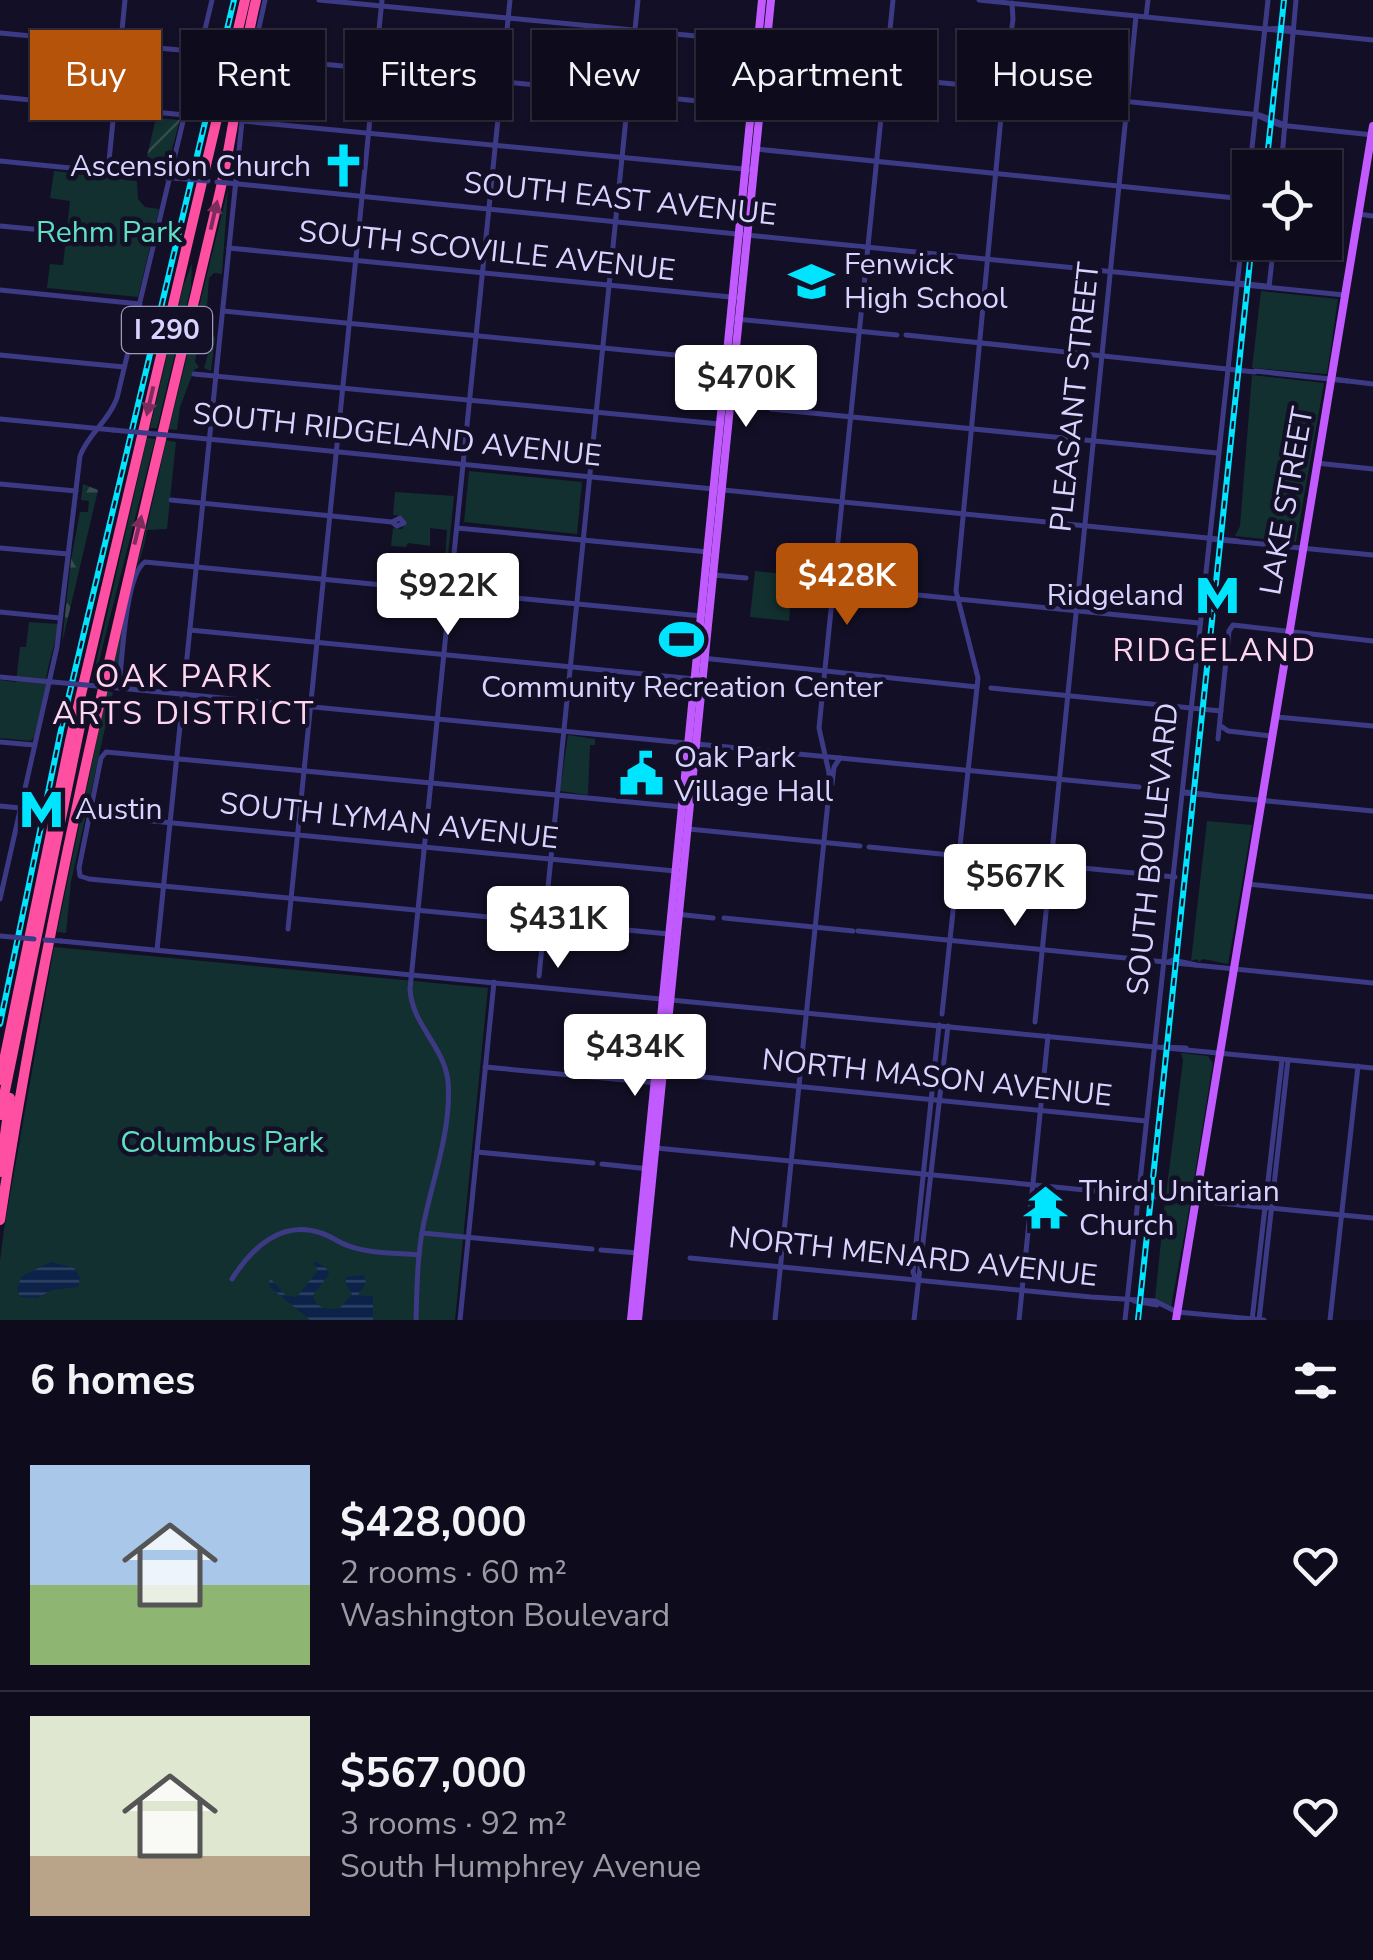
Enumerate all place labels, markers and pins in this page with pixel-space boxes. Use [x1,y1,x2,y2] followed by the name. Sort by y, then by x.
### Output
[320,142,368,190] church icon: Ascension Church
[70,146,311,187] place label: Ascension Church
[844,244,1008,319] place label: Fenwick High School
[787,257,835,305] school or university icon: Fenwick High School
[676,345,816,430] pin: $470K
[777,543,917,628] pin: $428K
[378,553,518,638] pin: $922K
[1193,571,1241,619] metro station icon: Ridgeland
[1047,575,1184,616] place label: Ridgeland
[658,616,706,664] sports icon: Community Recreation Center
[481,667,883,708] place label: Community Recreation Center
[673,737,833,812] place label: Oak Park Village Hall
[617,750,665,798] public building icon: Oak Park Village Hall
[18,785,66,833] metro station icon: Austin
[75,789,162,830] place label: Austin
[945,844,1085,929] pin: $567K
[488,886,628,971] pin: $431K
[565,1014,705,1099] pin: $434K
[1079,1171,1280,1246] place label: Third Unitarian Church
[1022,1184,1070,1232] temple icon: Third Unitarian Church

